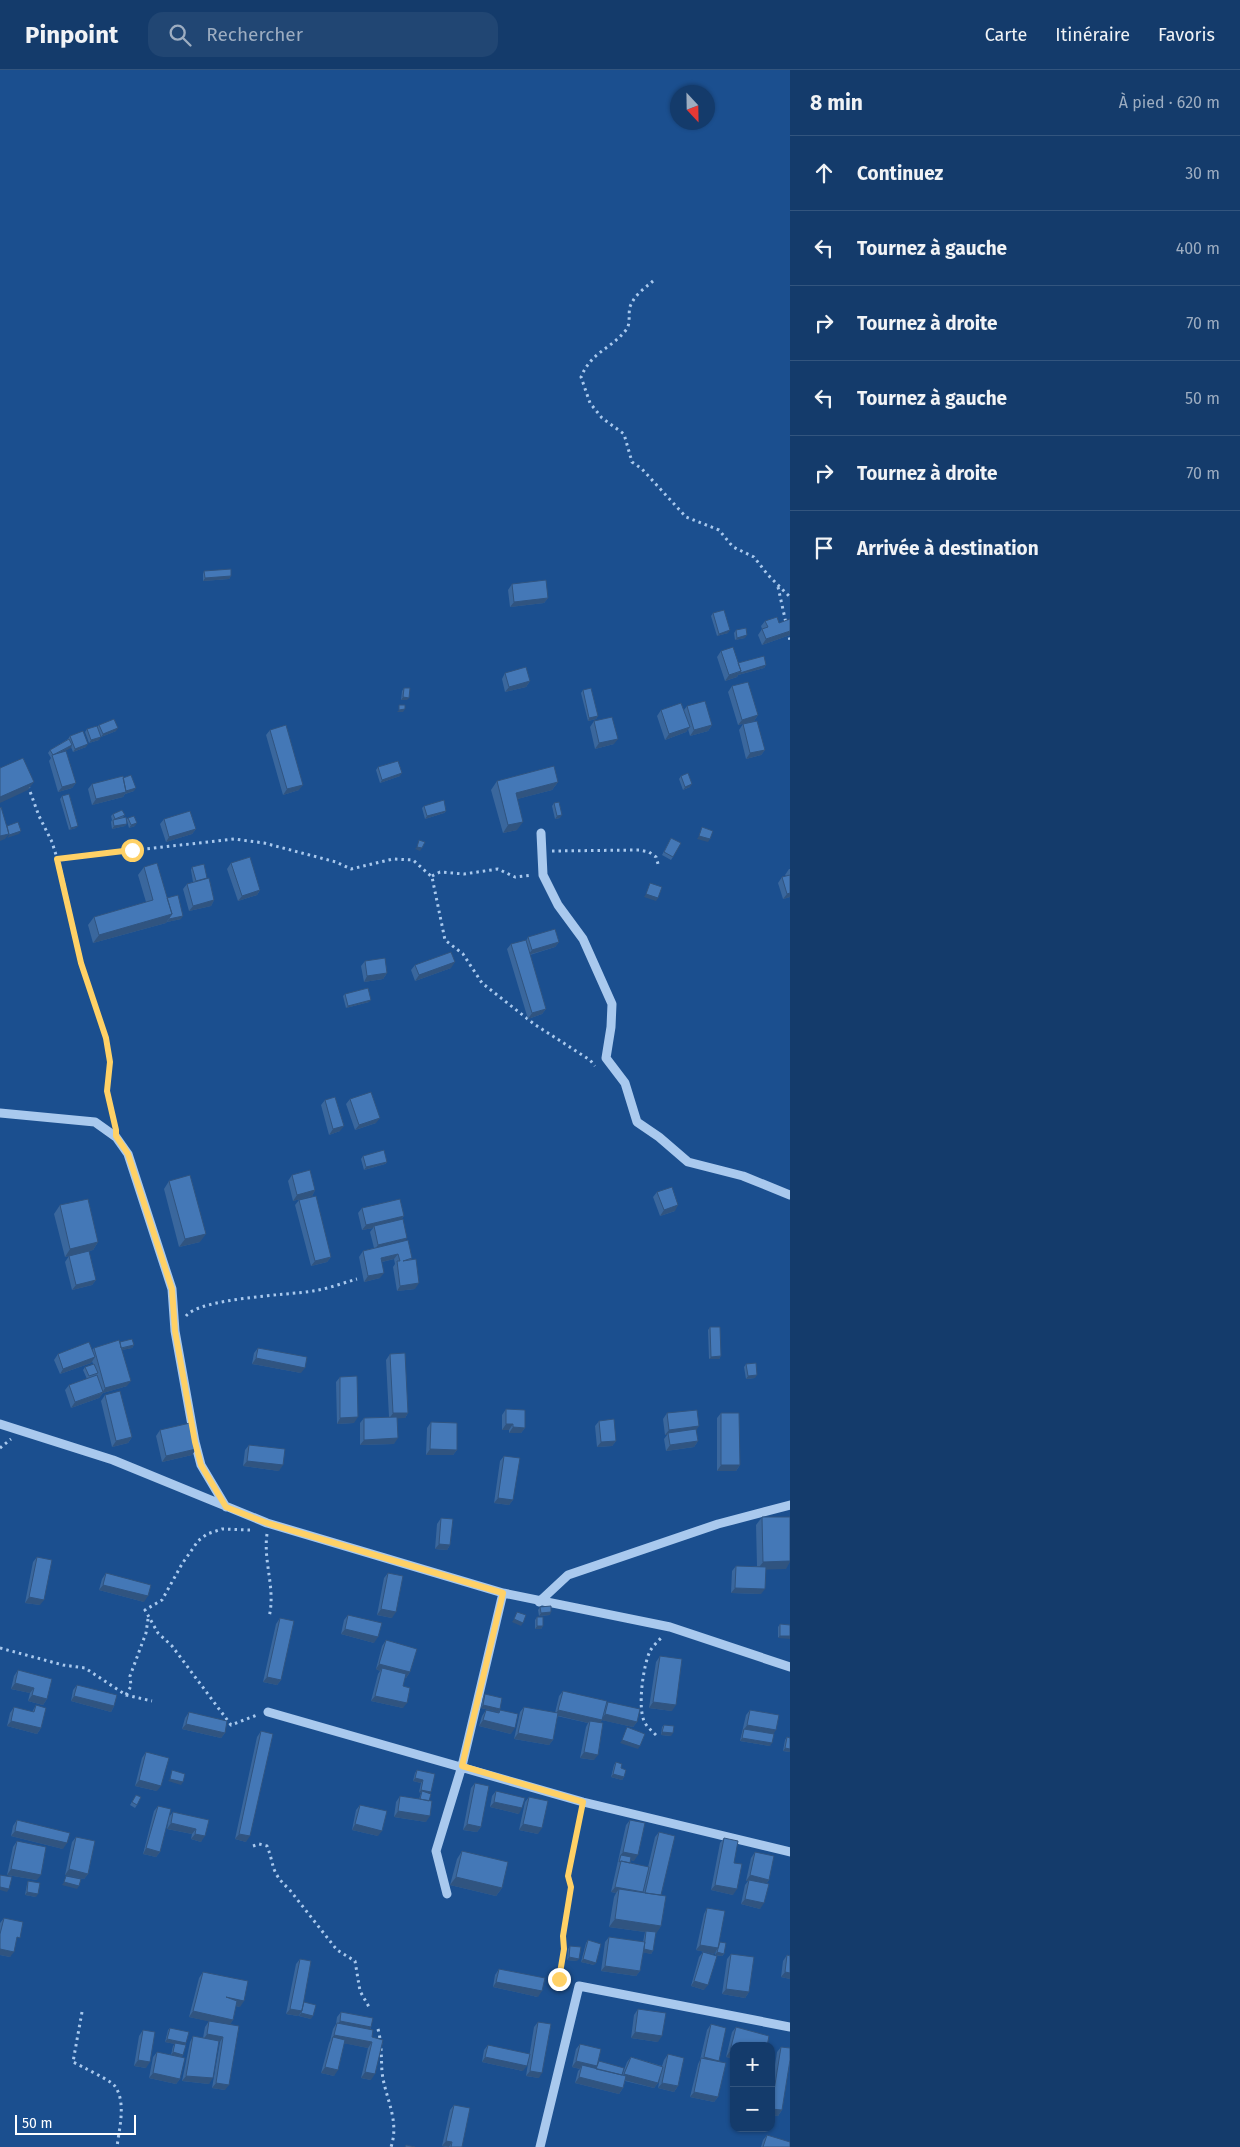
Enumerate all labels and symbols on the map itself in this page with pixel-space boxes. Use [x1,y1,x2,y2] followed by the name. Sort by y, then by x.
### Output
[670,85,715,130] north arrow
[121,839,144,862] route start
[548,1968,571,1991] route end
[15,2112,136,2135] scale bar

